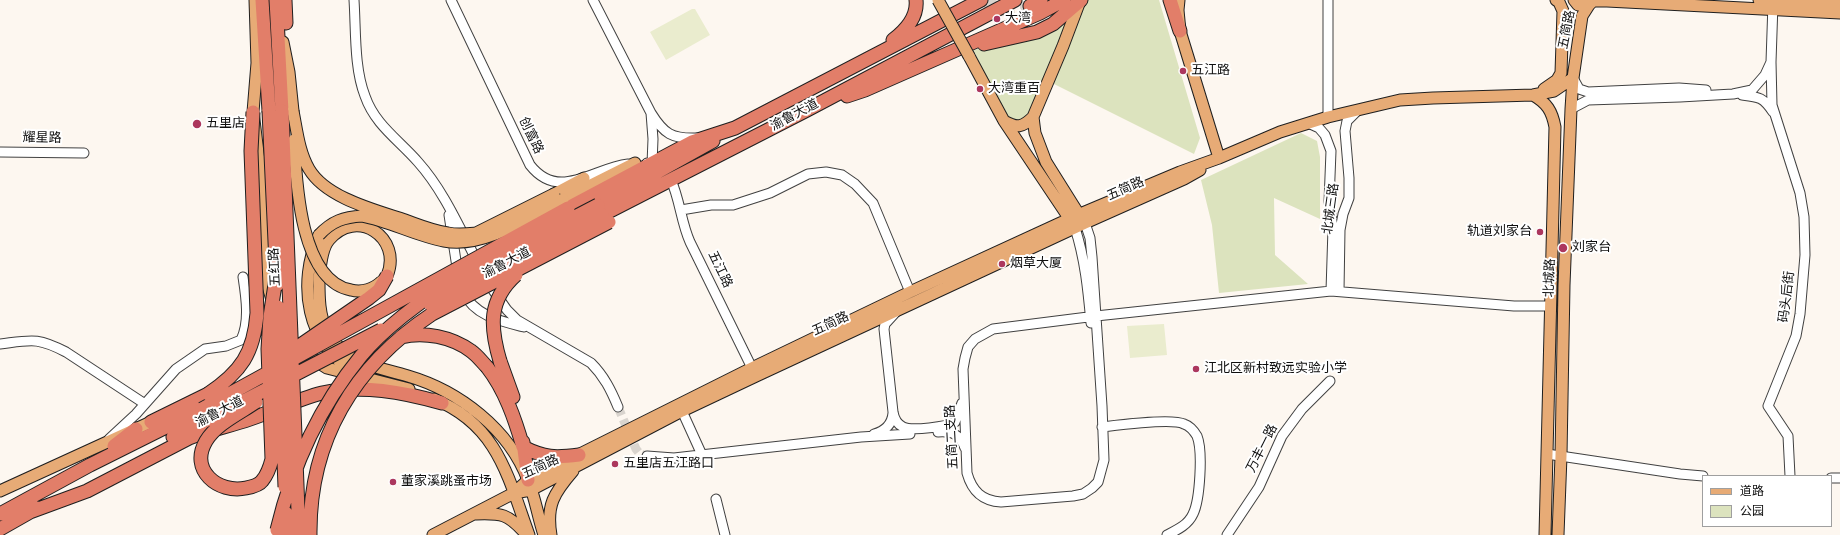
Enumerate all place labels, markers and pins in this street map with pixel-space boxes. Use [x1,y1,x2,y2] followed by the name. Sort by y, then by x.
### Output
[1005,11,1031,27] place label: 大湾
[992,14,1002,24] marker: 大湾
[1191,63,1230,79] place label: 五江路
[1178,66,1188,76] marker: 五江路
[988,81,1040,97] place label: 大湾重百
[975,84,985,94] marker: 大湾重百
[206,116,245,132] place label: 五里店
[191,118,203,130] marker: 五里店
[1467,224,1532,240] place label: 轨道刘家台
[1535,227,1545,237] marker: 轨道刘家台
[1572,240,1611,256] place label: 刘家台
[1557,242,1569,254] marker: 刘家台
[1010,256,1062,272] place label: 烟草大厦
[997,259,1007,269] marker: 烟草大厦
[1204,361,1347,377] place label: 江北区新村致远实验小学
[1191,364,1201,374] marker: 江北区新村致远实验小学
[623,456,714,472] place label: 五里店五江路口
[610,459,620,469] marker: 五里店五江路口
[401,474,492,490] place label: 董家溪跳蚤市场
[388,477,398,487] marker: 董家溪跳蚤市场

